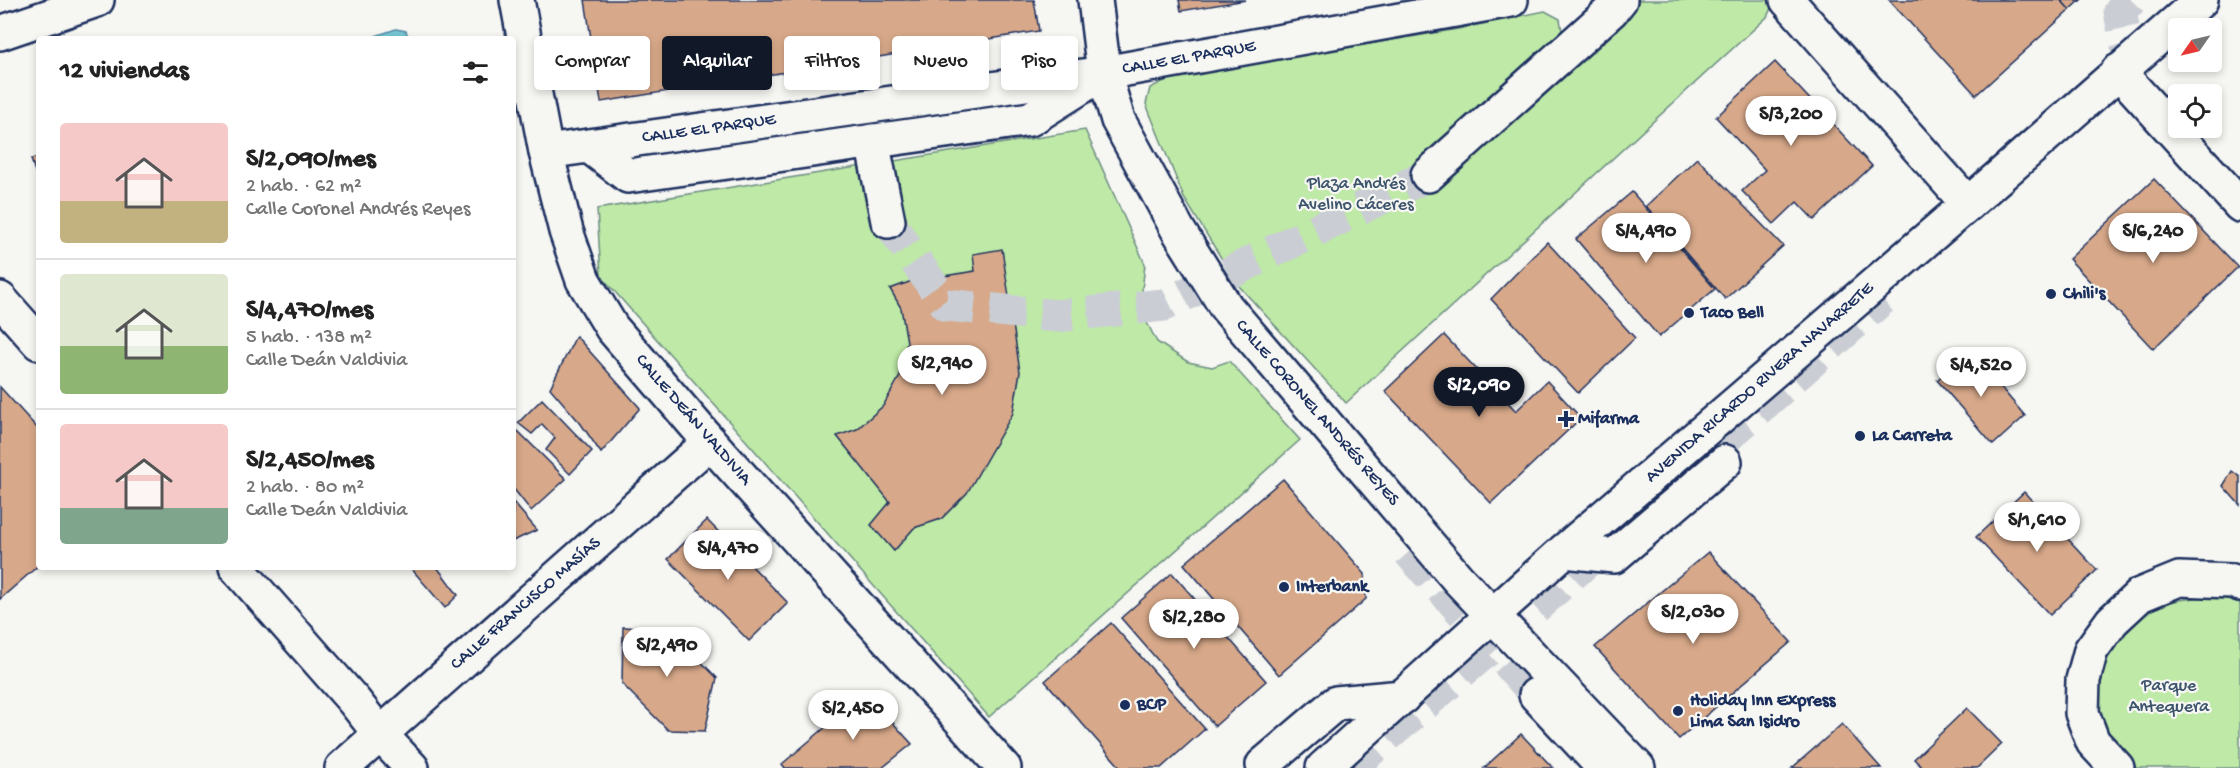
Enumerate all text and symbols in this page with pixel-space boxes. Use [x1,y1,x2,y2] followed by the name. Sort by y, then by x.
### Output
[2168,18,2222,72] north arrow
[2168,18,2222,138] map controls
[534,36,650,90] chip: Comprar
[662,36,772,90] chip: Alquilar
[784,36,880,90] chip: Filtros
[892,36,989,90] chip: Nuevo
[1001,36,1078,90] chip: Piso
[1121,36,1258,80] street label: CALLE EL PARQUE
[459,56,492,89] icon: filters
[60,57,189,88] text: 12 viviendas
[2168,84,2222,138] button: locate
[1736,96,1846,147] pin: S/3,200
[1759,104,1823,127] text: S/3,200
[641,109,778,149] street label: CALLE EL PARQUE
[246,145,375,176] text: S/2,090/mes
[108,147,180,219] icon: home
[1298,174,1415,216] park label: Plaza Andrés Avelino Cáceres
[246,176,362,199] text: 2 hab. · 62 m²
[246,199,470,222] text: Calle Coronel Andrés Reyes
[1591,213,1701,264] pin: S/4,490
[2098,213,2208,264] pin: S/6,240
[1616,221,1676,244] text: S/4,490
[2122,221,2184,244] text: S/6,240
[1642,278,1879,488] street label: AVENIDA RICARDO RIVERA NAVARRETE
[2062,284,2107,305] place label: Chili's
[2044,287,2058,301] marker: Chili's
[246,296,373,327] text: S/4,470/mes
[108,298,180,370] icon: home
[1699,303,1764,324] place label: Taco Bell
[1682,306,1696,320] marker: Taco Bell
[1230,316,1404,511] street label: CALLE CORONEL ANDRÉS REYES
[246,327,372,350] text: 5 hab. · 138 m²
[887,345,997,396] pin: S/2,940
[1926,347,2036,398] pin: S/4,520
[630,349,757,491] street label: CALLE DEÁN VALDIVIA
[246,350,407,373] text: Calle Deán Valdivia
[911,353,973,376] text: S/2,940
[1950,355,2012,378] text: S/4,520
[1424,367,1534,418] pin: S/2,090
[1448,375,1510,398] text: S/2,090
[1578,409,1640,430] place label: Mifarma
[1559,412,1573,426] marker: Mifarma
[1872,426,1953,447] place label: La Carreta
[1853,429,1867,443] marker: La Carreta
[246,446,374,477] text: S/2,450/mes
[108,448,180,520] icon: home
[246,477,364,500] text: 2 hab. · 80 m²
[246,500,407,523] text: Calle Deán Valdivia
[1982,502,2092,553] pin: S/1,610
[2008,510,2066,533] text: S/1,610
[673,530,783,581] pin: S/4,470
[447,533,606,675] street label: CALLE FRANCISCO MASÍAS
[697,538,759,561] text: S/4,470
[1296,577,1370,598] place label: Interbank
[1277,580,1291,594] marker: Interbank
[1638,594,1748,645] pin: S/2,030
[1139,599,1249,650] pin: S/2,280
[1661,602,1725,625] text: S/2,030
[1163,607,1225,630] text: S/2,280
[612,627,722,678] pin: S/2,490
[636,635,698,658] text: S/2,490
[2129,676,2210,718] park label: Parque Antequera
[798,690,908,741] pin: S/2,450
[1690,691,1837,733] place label: Holiday Inn Express Lima San Isidro
[1136,695,1167,716] place label: BCP
[822,698,884,721] text: S/2,450
[1118,698,1132,712] marker: BCP
[1671,704,1685,718] marker: Holiday Inn Express Lima San Isidro

